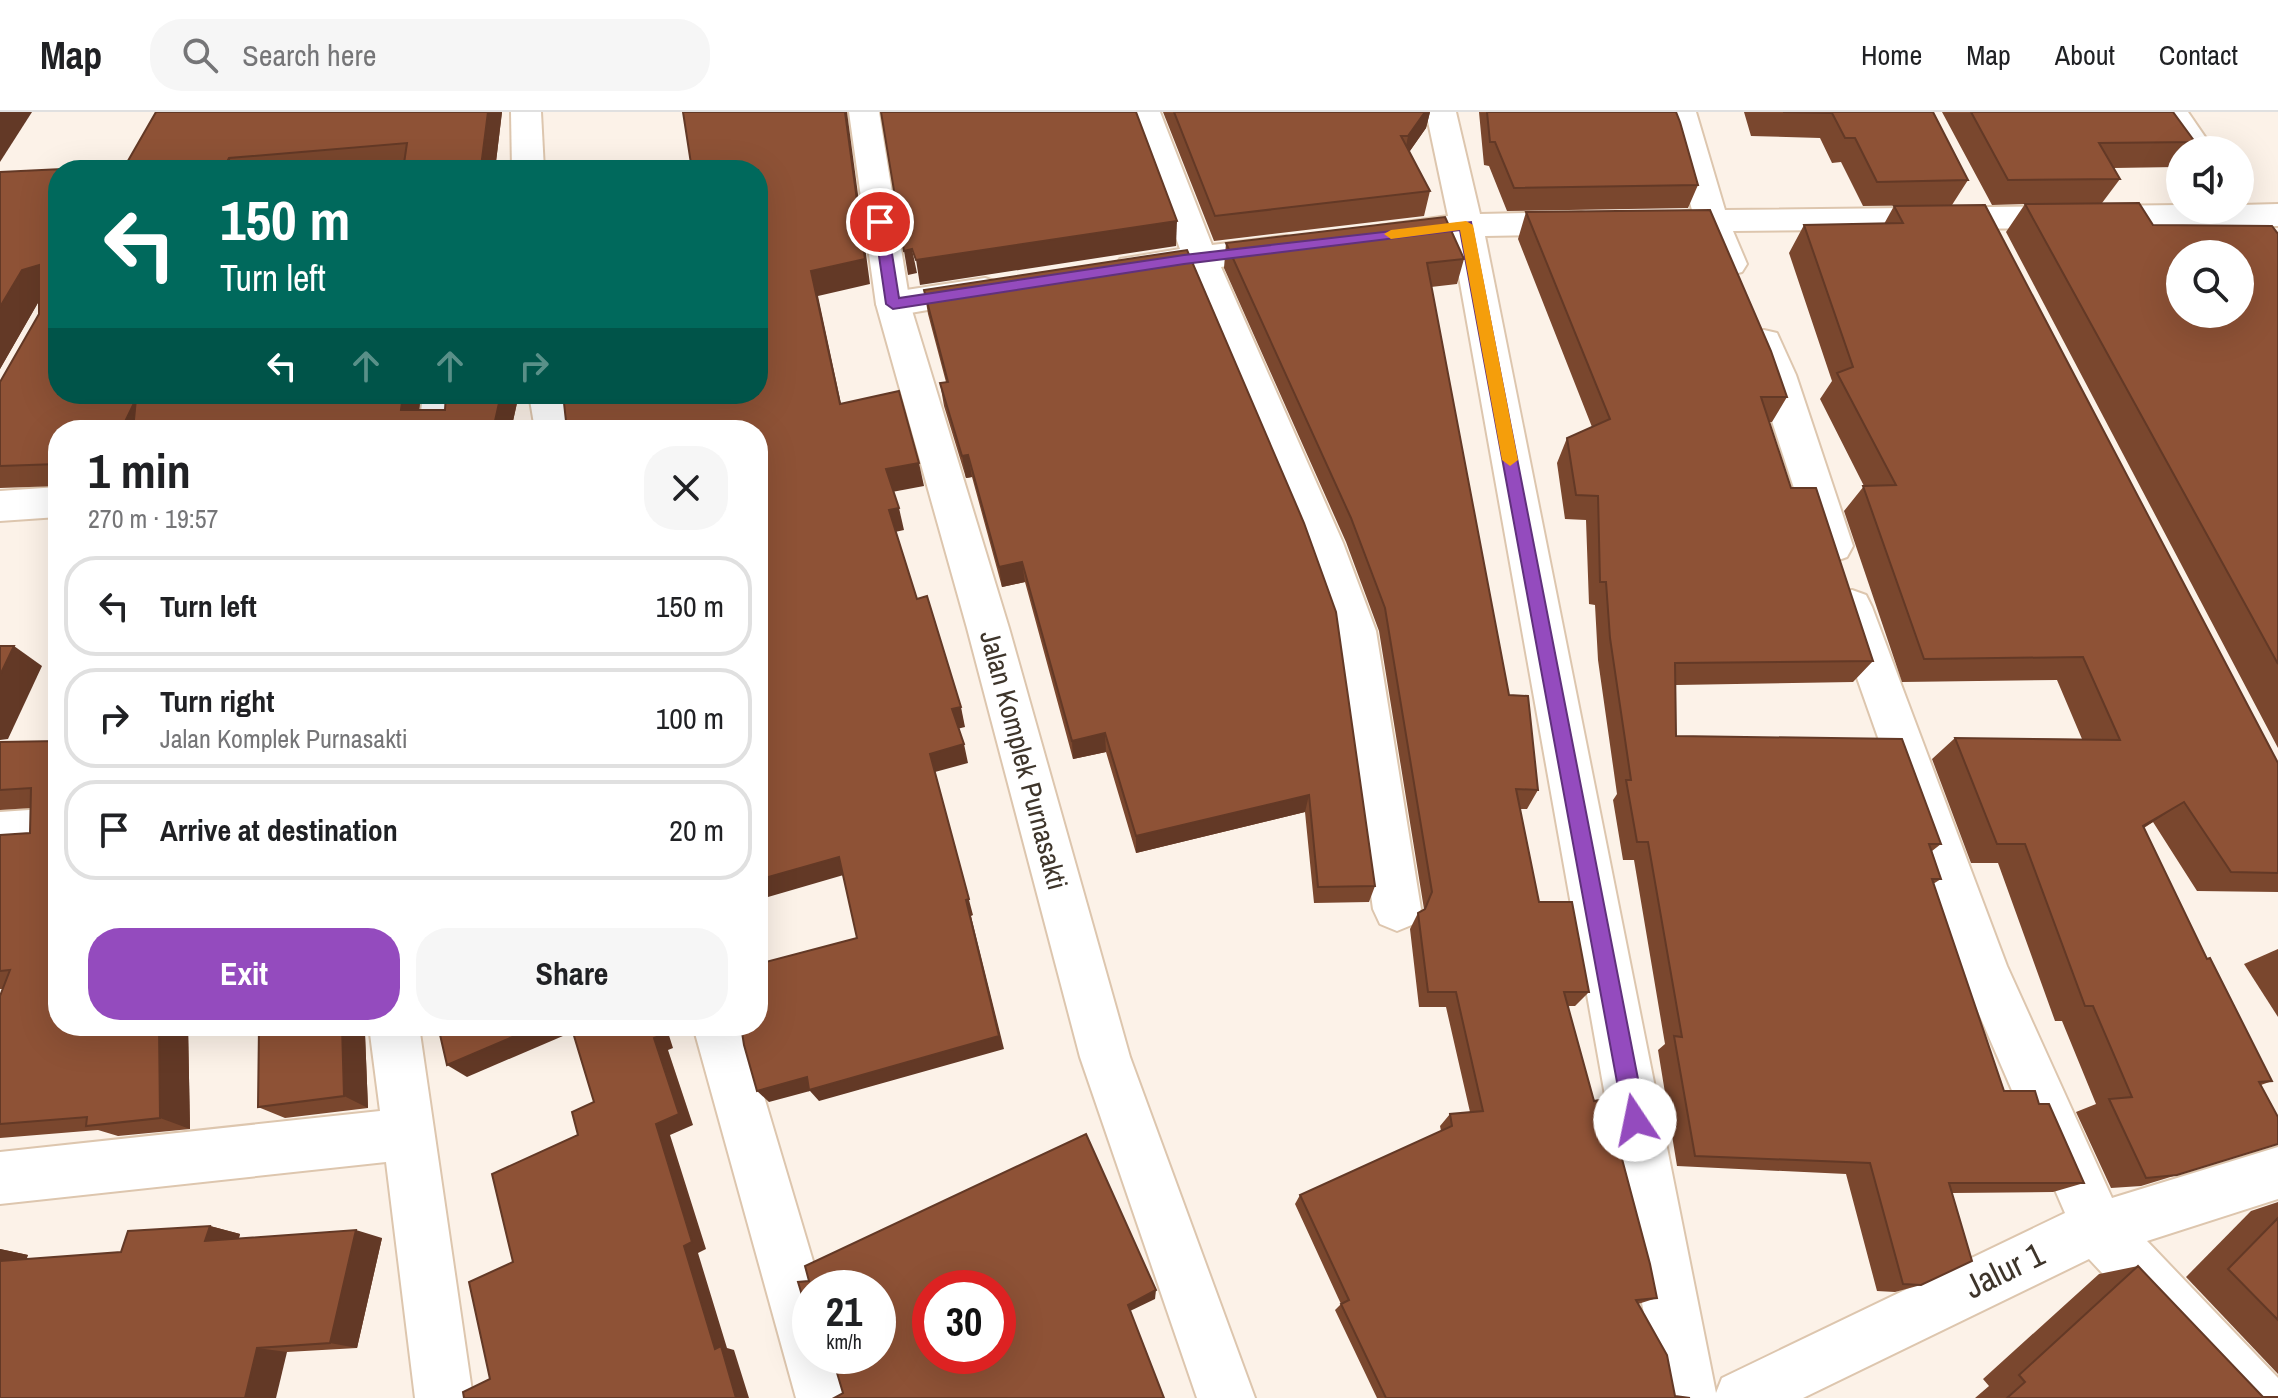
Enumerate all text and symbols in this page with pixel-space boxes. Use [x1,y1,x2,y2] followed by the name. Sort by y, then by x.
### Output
[150,19,710,91] search box
[40,30,102,81] text: Map
[178,33,222,77] icon: search
[242,35,376,75] text: Search here
[1861,36,1922,74] text: Home
[1966,36,2011,74] text: Map
[2055,36,2115,74] text: About
[2159,36,2238,74] text: Contact
[2166,136,2254,328] map controls
[2166,136,2254,224] button: sound
[220,182,350,257] text: 150 m
[846,188,914,256] pin
[88,192,192,296] icon: left
[858,200,902,244] icon: arrive
[2166,240,2254,328] button: search
[220,254,326,302] text: Turn left
[260,344,304,388] icon: left
[344,344,388,388] icon: ahead
[428,344,472,388] icon: ahead
[512,344,556,388] icon: right
[88,438,191,503] text: 1 min
[644,446,728,530] button: close
[88,501,218,536] text: 270 m · 19:57
[92,584,136,628] icon: left
[160,586,257,626] text: Turn left
[656,586,724,626] text: 150 m
[971,626,1077,894] street label: Jalan Komplek Purnasakti
[160,681,274,721] text: Turn right
[92,696,136,740] icon: right
[656,698,724,738] text: 100 m
[160,721,408,756] text: Jalan Komplek Purnasakti
[92,808,136,852] icon: arrive
[160,810,398,850] text: Arrive at destination
[669,810,724,850] text: 20 m
[88,928,400,1020] button: Exit
[416,928,728,1020] button: Share
[1593,1078,1677,1162] position arrow
[1956,1231,2052,1309] street label: Jalur 1
[912,1270,1016,1374] speed limit sign: 30
[826,1285,862,1338] text: 21
[826,1328,862,1355] text: km/h

